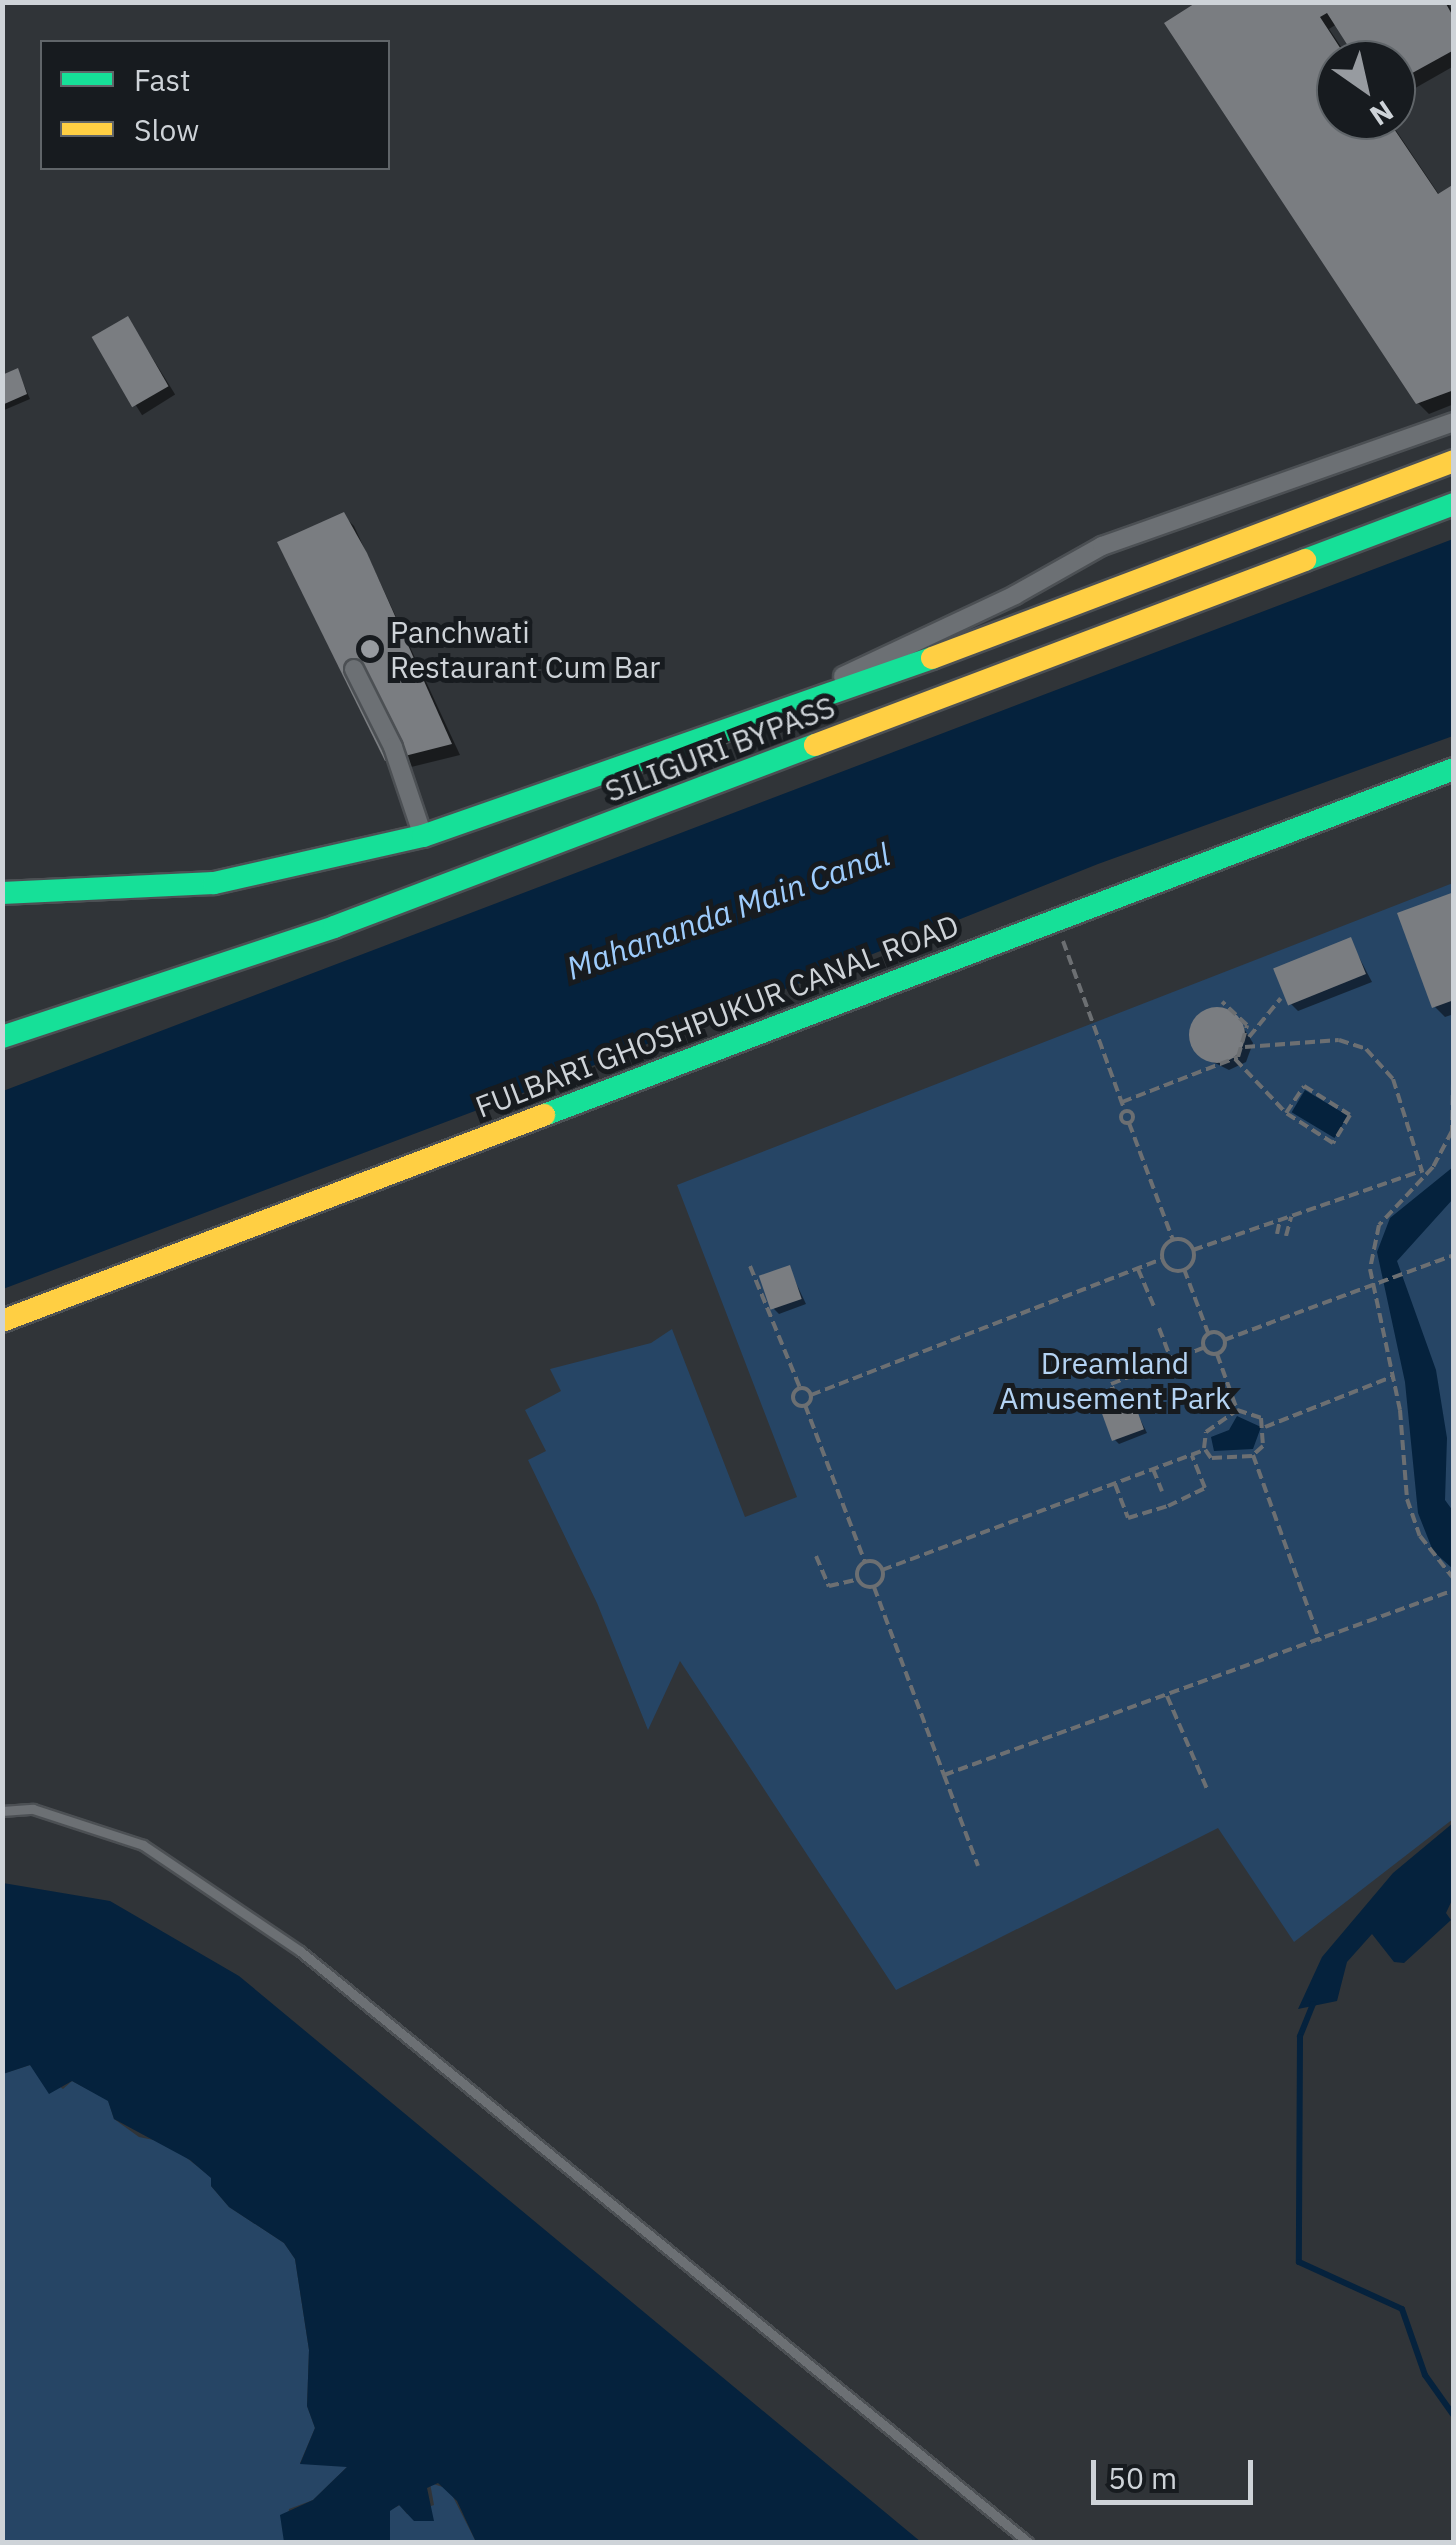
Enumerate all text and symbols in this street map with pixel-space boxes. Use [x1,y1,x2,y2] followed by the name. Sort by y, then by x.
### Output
[40,40,390,170] legend
[1316,40,1416,140] north arrow
[134,60,191,99] text: Fast
[1363,93,1401,135] text: N
[134,110,199,149] text: Slow
[390,614,660,684] place label: Panchwati Restaurant Cum Bar
[359,638,381,660] marker: Panchwati Restaurant Cum Bar
[600,689,840,809] street label: SILIGURI BYPASS
[561,835,895,987] water label: Mahananda Main Canal
[470,907,964,1125] street label: FULBARI GHOSHPUKUR CANAL ROAD
[999,1345,1231,1416] park label: Dreamland Amusement Park
[1096,2440,1258,2502] scale bar
[1108,2458,1177,2497] text: 50 m

